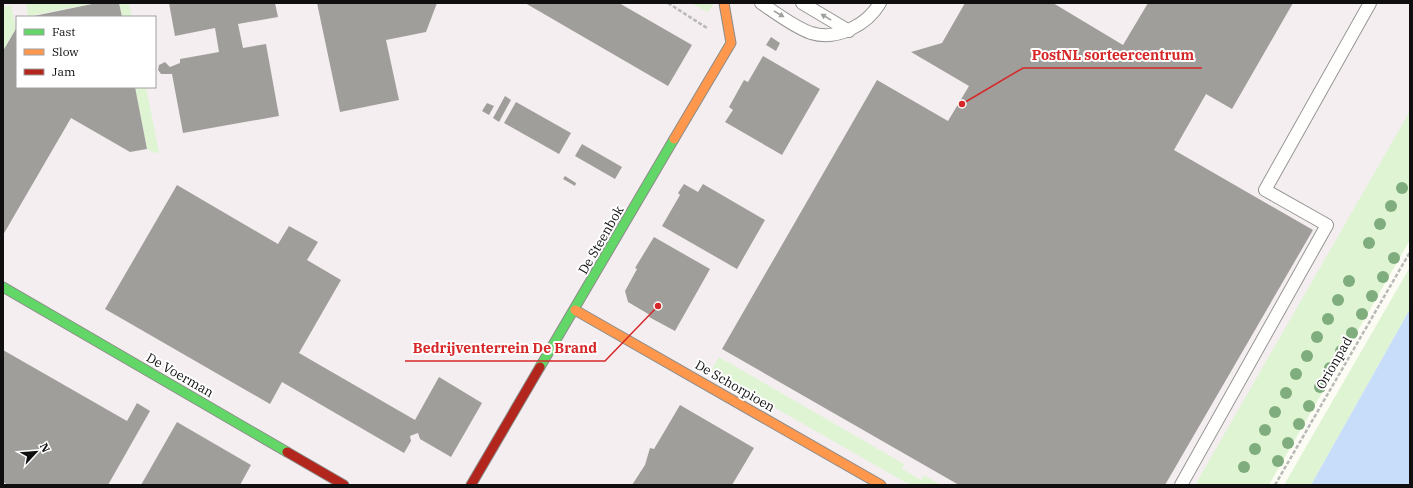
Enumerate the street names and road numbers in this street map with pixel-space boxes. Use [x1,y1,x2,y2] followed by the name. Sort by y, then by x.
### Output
[575,202,628,277] street label: De Steenbok
[1312,334,1356,392] street label: Orionpad
[143,349,217,401] street label: De Voerman
[692,356,778,416] street label: De Schorpioen

